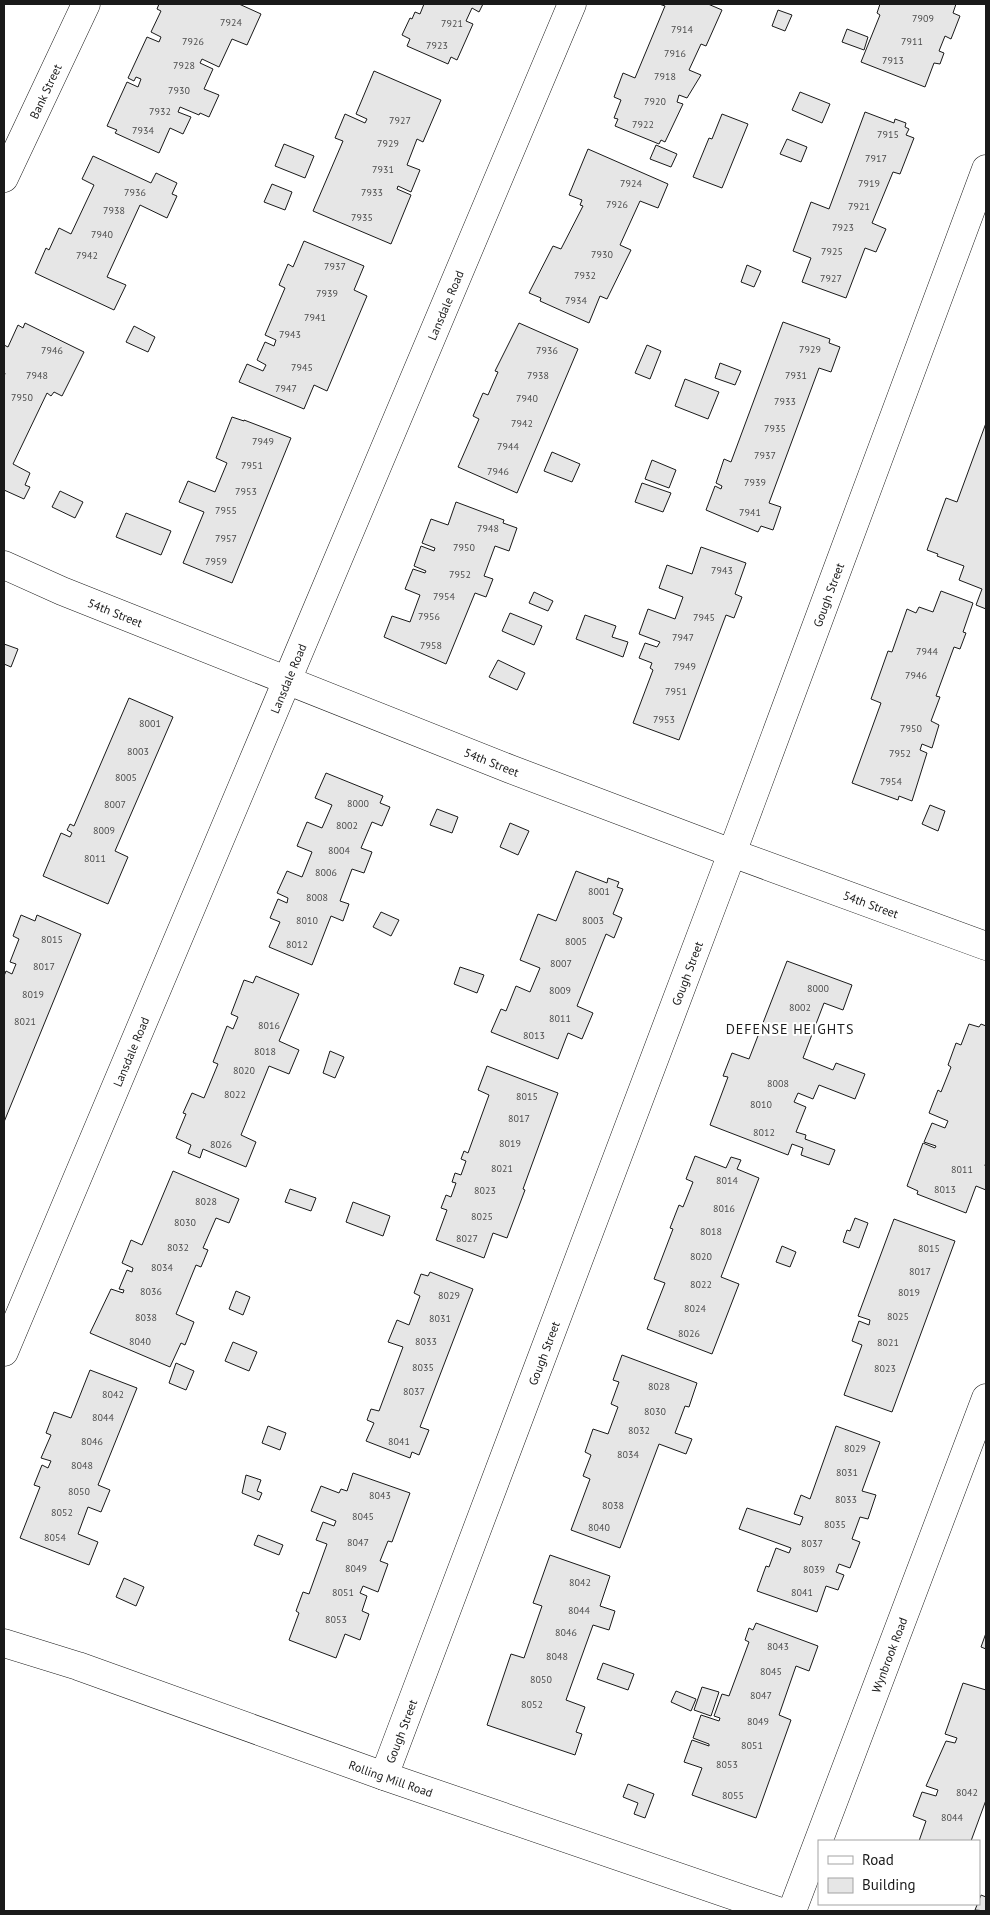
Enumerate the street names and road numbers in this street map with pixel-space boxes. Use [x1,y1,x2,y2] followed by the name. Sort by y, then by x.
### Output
[26,61,64,121] street label: Bank Street
[424,268,466,342] street label: Lansdale Road
[809,561,847,629] street label: Gough Street
[86,595,145,630] street label: 54th Street
[267,641,309,715] street label: Lansdale Road
[462,744,521,779] street label: 54th Street
[841,887,901,921] street label: 54th Street
[668,939,706,1007] street label: Gough Street
[109,1014,152,1089] street label: Lansdale Road
[525,1319,562,1387] street label: Gough Street
[868,1615,910,1695] street label: Wynbrook Road
[382,1697,420,1765] street label: Gough Street
[347,1757,435,1800] street label: Rolling Mill Road

